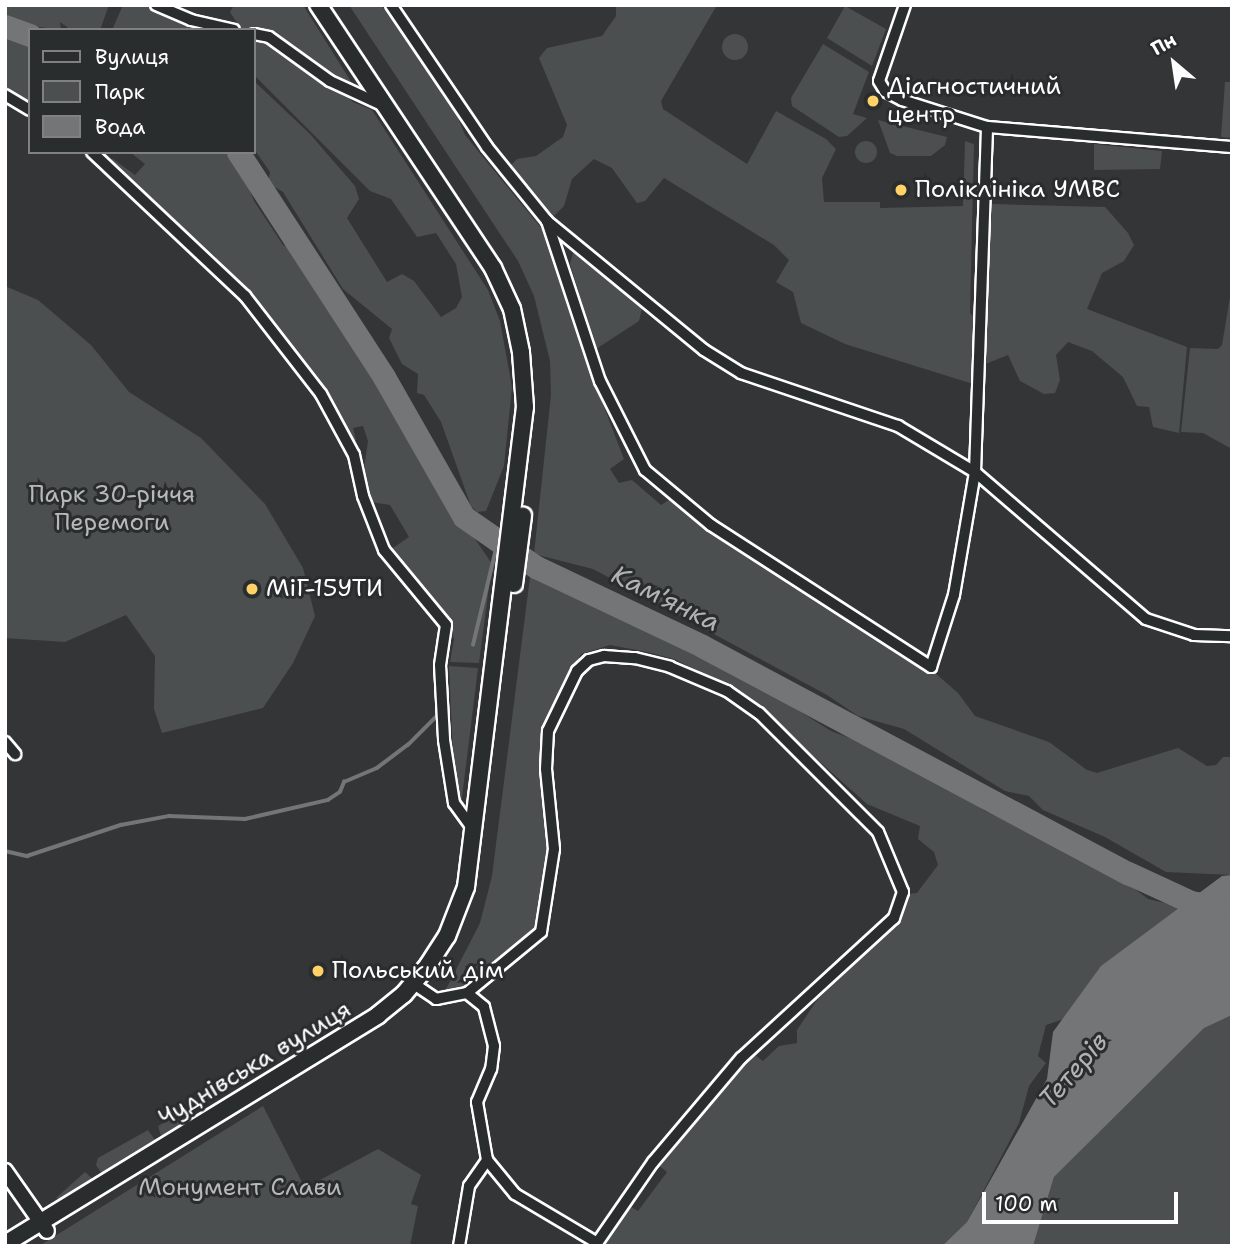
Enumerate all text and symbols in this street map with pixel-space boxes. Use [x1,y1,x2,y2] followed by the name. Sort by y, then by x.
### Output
[1147,27,1181,61] text: Пн
[28,28,256,154] legend
[1139,28,1209,98] north arrow
[95,43,169,71] text: Вулиця
[887,73,1061,129] place label: Діагностичний центр
[95,78,145,106] text: Парк
[865,93,881,109] marker: Діагностичний центр
[95,113,145,141] text: Вода
[915,176,1120,204] place label: Поліклініка УМВС
[893,182,909,198] marker: Поліклініка УМВС
[29,481,195,537] park label: Парк 30-річчя Перемоги
[607,558,725,638] water label: Кам'янка
[266,575,383,603] place label: МіГ-15УТИ
[244,581,260,597] marker: МіГ-15УТИ
[332,957,503,985] place label: Польський дім
[310,963,326,979] marker: Польський дім
[154,995,356,1133] street label: Чуднівська вулиця
[1032,1026,1114,1114] water label: Тетерів
[138,1174,342,1202] park label: Монумент Слави
[985,1178,1181,1222] scale bar
[995,1190,1058,1218] text: 100 m

